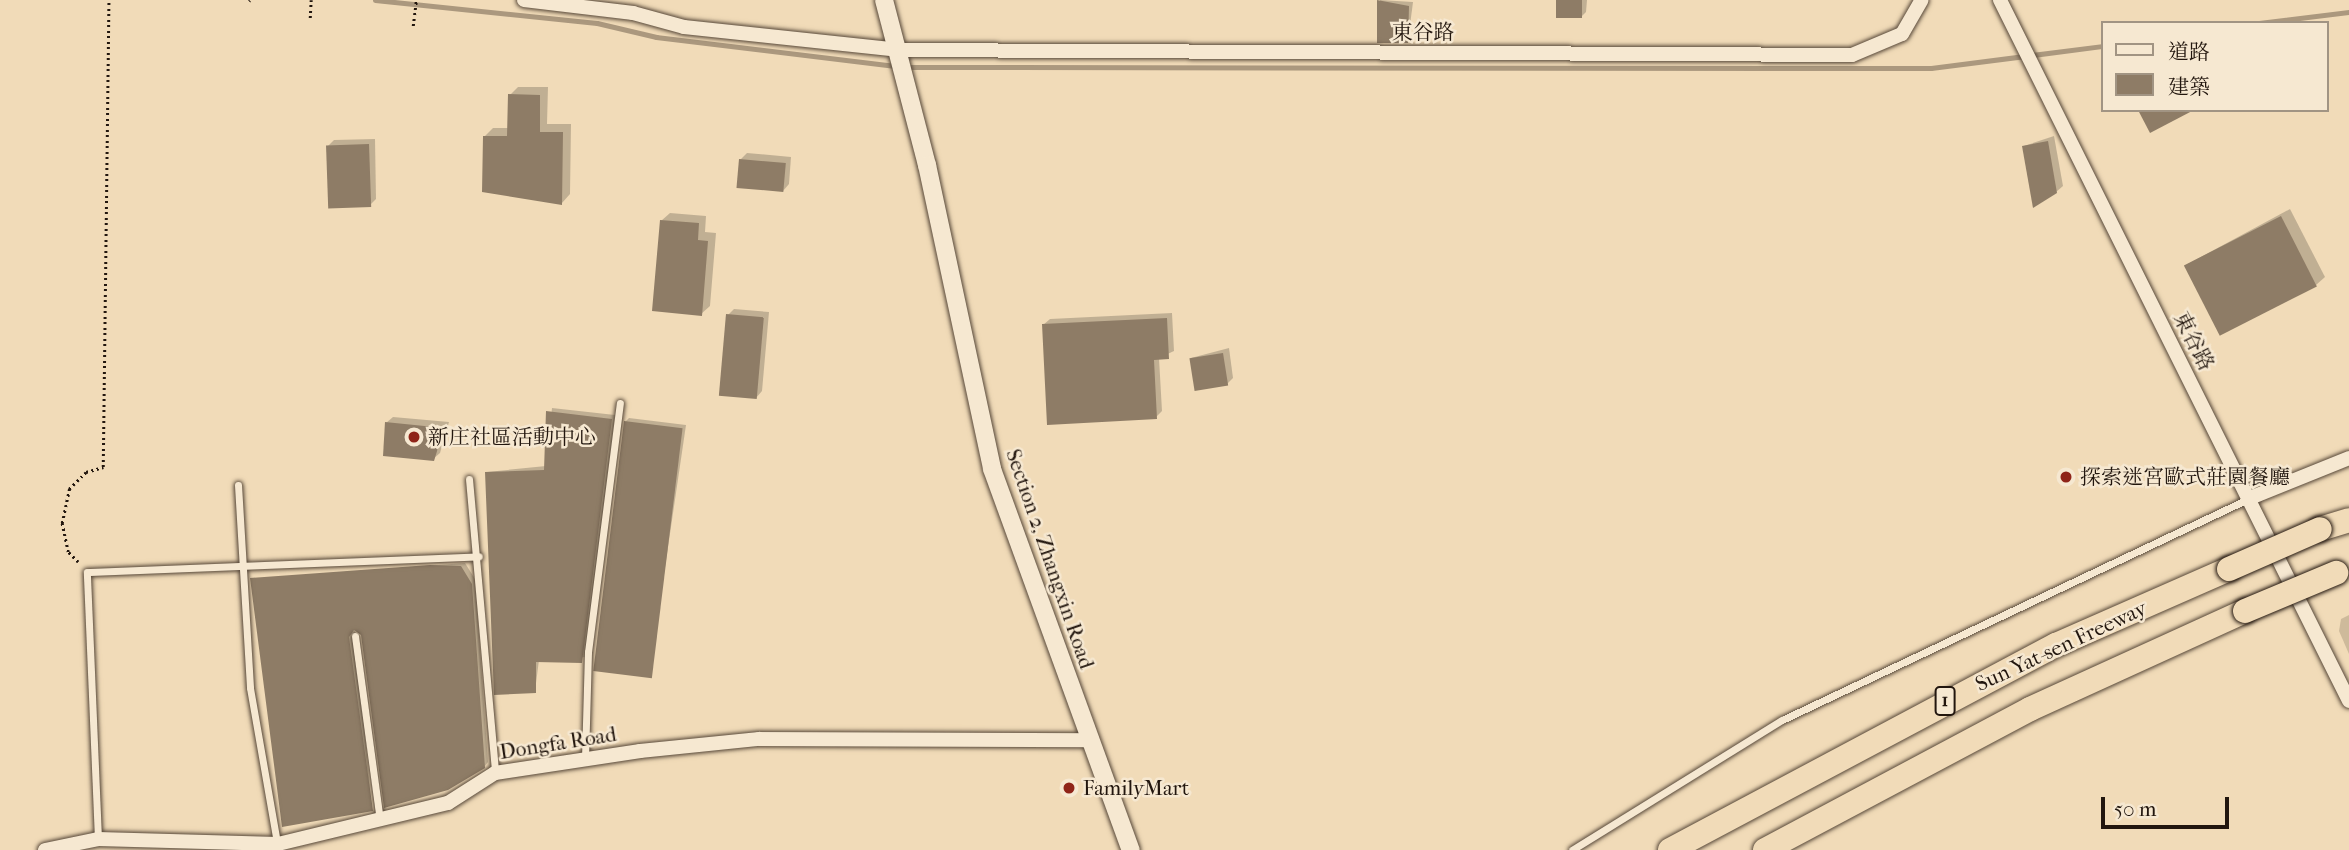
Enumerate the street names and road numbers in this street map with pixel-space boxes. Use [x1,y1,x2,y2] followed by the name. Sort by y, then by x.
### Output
[1392,19,1454,45] street label: 東谷路
[2168,307,2220,375] street label: 東谷路
[1001,446,1099,672] street label: Section 2, Zhangxin Road
[1971,595,2151,697] street label: Sun Yat-sen Freeway
[1934,686,1955,716] road number: 1
[498,721,618,765] street label: Dongfa Road

